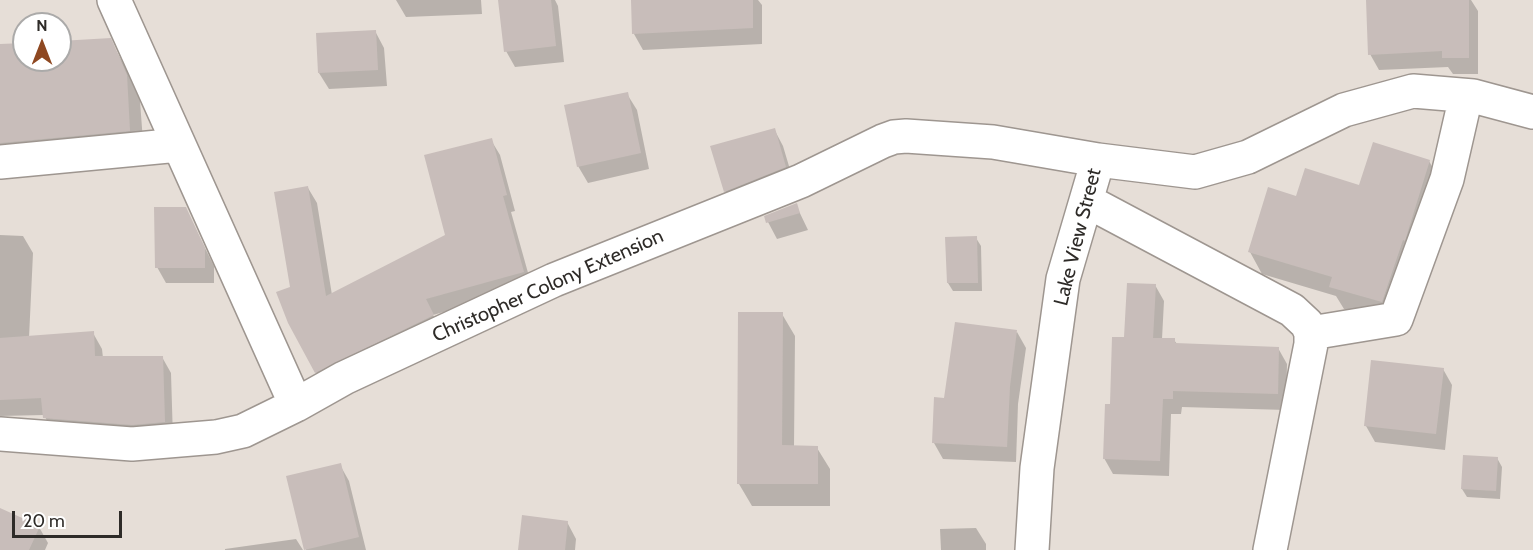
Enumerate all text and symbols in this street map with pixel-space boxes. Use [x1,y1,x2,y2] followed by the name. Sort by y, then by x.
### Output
[12,12,72,72] north arrow
[36,16,48,35] text: N
[1049,166,1107,308] street label: Lake View Street
[429,224,667,348] street label: Christopher Colony Extension
[15,499,124,537] scale bar
[23,510,65,532] text: 20 m

